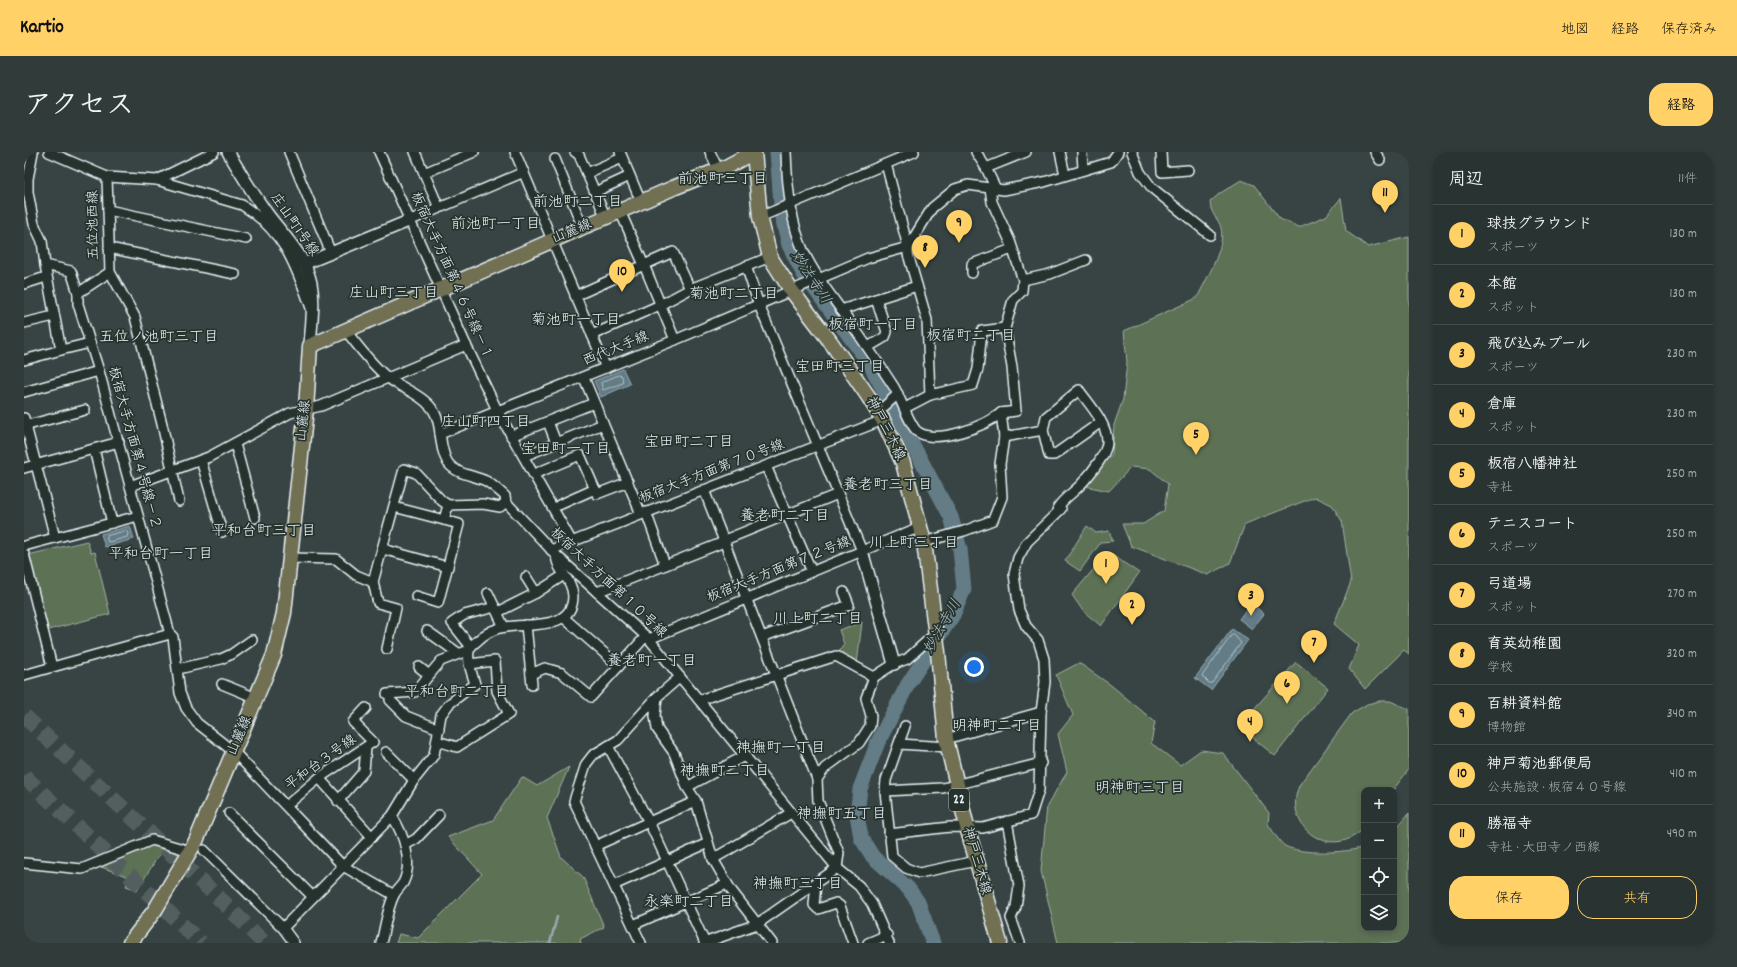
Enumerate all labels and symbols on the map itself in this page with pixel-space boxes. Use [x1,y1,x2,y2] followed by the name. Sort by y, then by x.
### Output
[678,169,768,191] district label: 前池町三丁目
[1372,180,1398,213] pin: 11
[265,189,323,261] street label: 庄山町1号線
[405,189,497,363] street label: 板宿大手方面第４６号線－１
[83,190,105,260] street label: 五位池西線
[533,192,623,214] district label: 前池町二丁目
[946,210,972,243] pin: 9
[451,214,541,236] district label: 前池町一丁目
[549,215,595,249] street label: 山麓線
[912,235,938,268] pin: 8
[784,247,836,309] water label: 妙法寺川
[609,259,635,292] pin: 10
[349,283,439,305] district label: 庄山町三丁目
[689,284,779,306] district label: 菊池町二丁目
[531,310,621,332] district label: 菊池町一丁目
[828,315,918,337] district label: 板宿町一丁目
[926,326,1016,348] district label: 板宿町二丁目
[99,327,219,349] district label: 五位ノ池町三丁目
[580,327,652,371] street label: 西代大手線
[795,357,885,379] district label: 宝田町三丁目
[103,364,165,532] street label: 板宿大手方面第４号線－２
[860,393,910,465] street label: 神戸三木線
[292,399,316,443] street label: 山麓線
[441,412,531,434] district label: 庄山町四丁目
[1183,422,1209,455] pin: 5
[644,432,734,454] district label: 宝田町二丁目
[637,435,787,509] street label: 板宿大手方面第７０号線
[521,439,611,461] district label: 宝田町一丁目
[843,475,933,497] district label: 養老町三丁目
[740,506,830,528] district label: 養老町二丁目
[211,521,317,543] district label: 平和台町三丁目
[545,523,671,643] street label: 板宿大手方面第１０号線
[704,532,854,608] street label: 板宿大手方面第７２号線
[869,533,959,555] district label: 川上町三丁目
[108,544,214,566] district label: 平和台町一丁目
[1093,551,1119,584] pin: 1
[1238,583,1264,616] pin: 3
[1119,592,1145,625] pin: 2
[918,596,968,658] water label: 妙法寺川
[773,609,863,631] district label: 川上町二丁目
[1301,630,1327,663] pin: 7
[607,651,697,673] district label: 養老町一丁目
[964,657,984,677] your location
[1274,671,1300,704] pin: 6
[404,682,510,704] district label: 平和台町二丁目
[1237,709,1263,742] pin: 4
[223,713,257,759] street label: 山麓線
[952,716,1042,738] district label: 明神町二丁目
[281,730,361,796] street label: 平和台３号線
[736,738,826,760] district label: 神撫町一丁目
[680,761,770,783] district label: 神撫町二丁目
[1095,778,1185,800] district label: 明神町三丁目
[949,789,969,811] road number: 22
[797,804,887,826] district label: 神撫町五丁目
[957,825,995,897] street label: 神戸三木線
[753,874,843,896] district label: 神撫町三丁目
[644,892,734,914] district label: 永楽町二丁目

